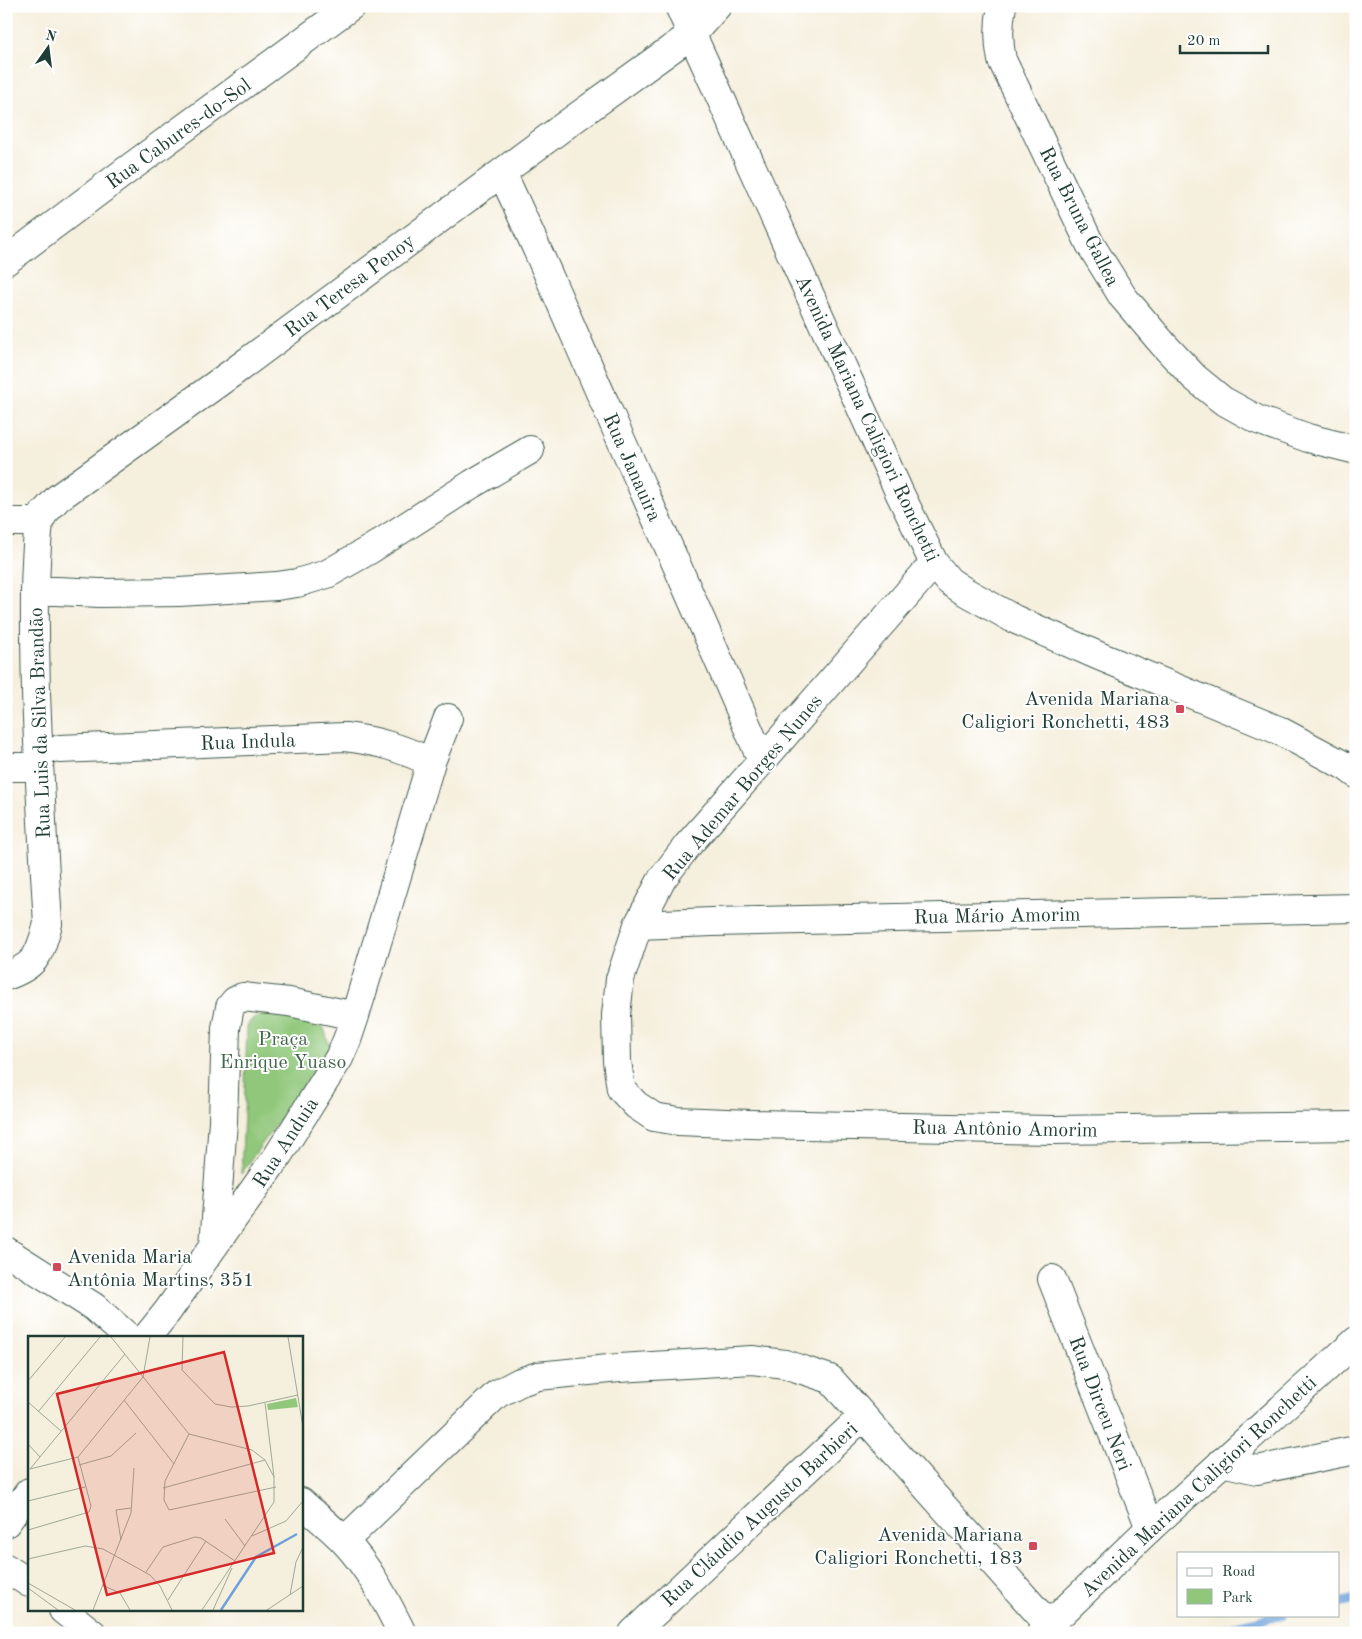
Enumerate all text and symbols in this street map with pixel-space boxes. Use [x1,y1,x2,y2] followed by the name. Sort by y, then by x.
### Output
[22,22,72,72] north arrow
[1180,22,1267,54] scale bar
[44,28,58,45] text: N
[1187,34,1221,49] text: 20 m
[103,75,255,194] street label: Rua Cabures-do-Sol
[1034,144,1122,290] street label: Rua Bruna Gallea
[281,231,419,342] street label: Rua Teresa Penoy
[791,272,942,565] street label: Avenida Mariana Caligiori Ronchetti
[598,411,664,525] street label: Rua Janauira
[27,607,55,839] street label: Rua Luis da Silva Brandão
[961,690,1170,733] place label: Avenida Mariana Caligiori Ronchetti, 483
[660,691,827,885] street label: Rua Ademar Borges Nunes
[1174,703,1186,715] marker: Avenida Mariana Caligiori Ronchetti, 483
[200,731,296,755] street label: Rua Indula
[913,906,1081,928] street label: Rua Mário Amorim
[220,1030,346,1073] park label: Praça Enrique Yuaso
[250,1094,323,1192] street label: Rua Anduia
[912,1118,1098,1142] street label: Rua Antônio Amorim
[67,1248,254,1291] place label: Avenida Maria Antônia Martins, 351
[51,1261,63,1273] marker: Avenida Maria Antônia Martins, 351
[1064,1334,1134,1474] street label: Rua Dirceu Neri
[28,1336,302,1612] inset map
[1078,1373,1321,1602] street label: Avenida Mariana Caligiori Ronchetti
[658,1419,862,1611] street label: Rua Cláudio Augusto Barbieri
[814,1526,1023,1569] place label: Avenida Mariana Caligiori Ronchetti, 183
[1027,1540,1039,1552] marker: Avenida Mariana Caligiori Ronchetti, 183
[1177,1552,1340,1616] legend
[1222,1565,1256,1580] text: Road
[1222,1591,1253,1606] text: Park

